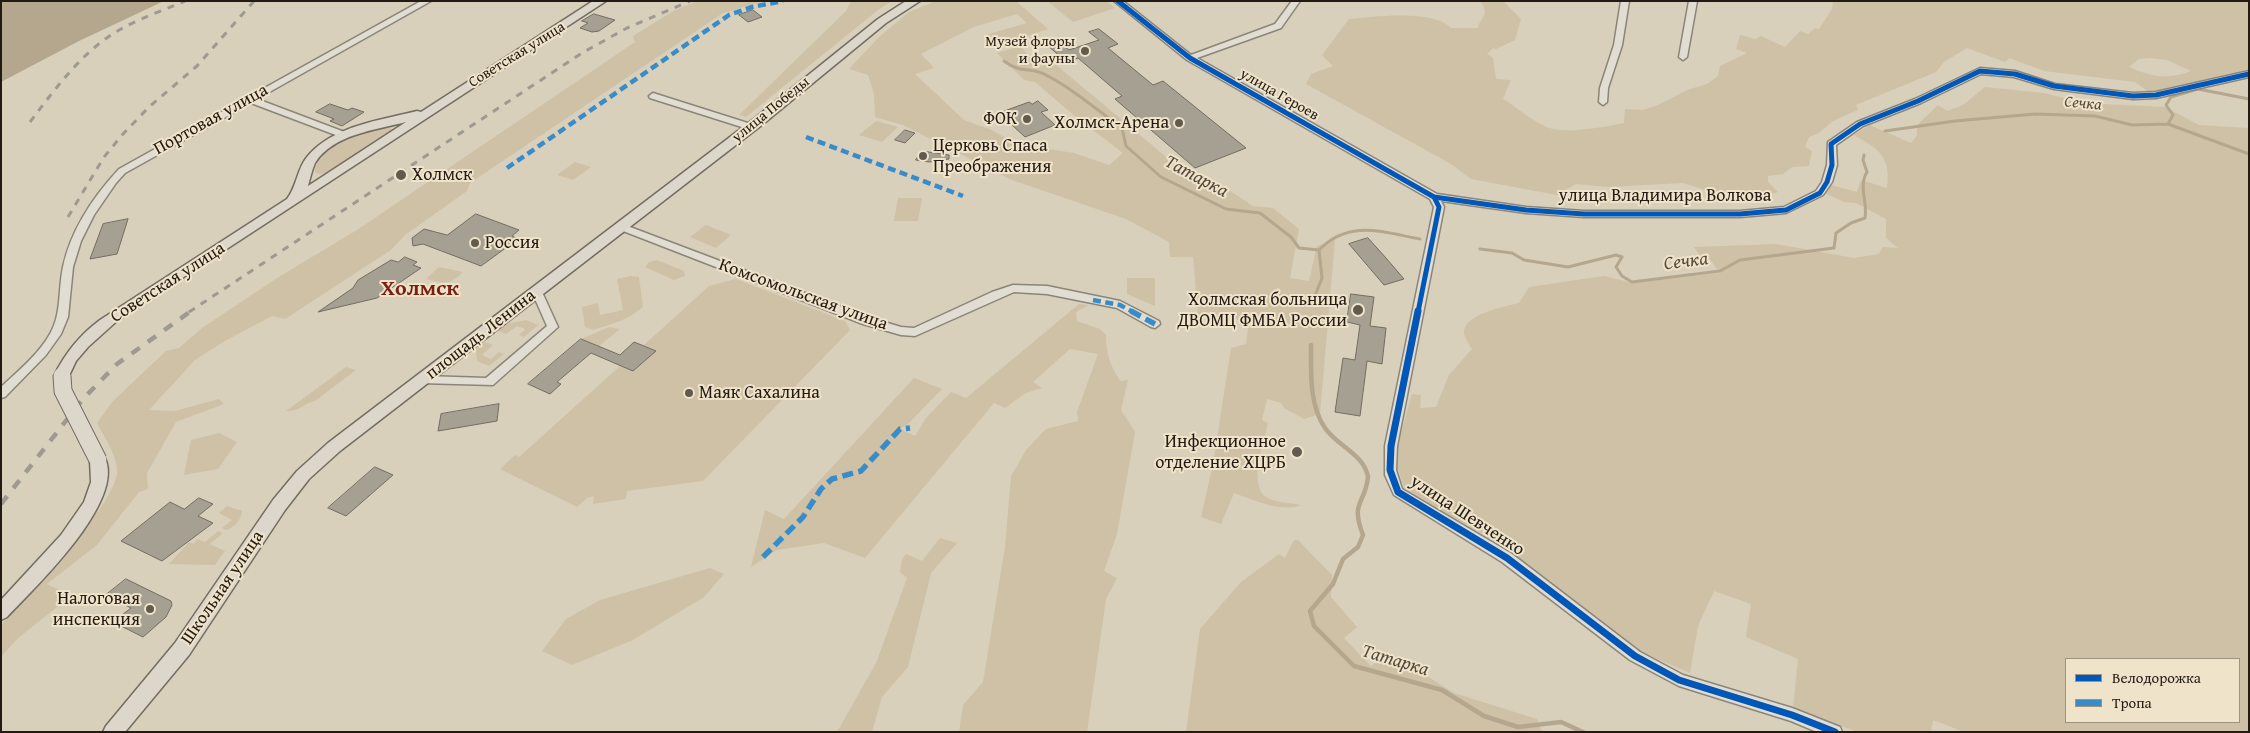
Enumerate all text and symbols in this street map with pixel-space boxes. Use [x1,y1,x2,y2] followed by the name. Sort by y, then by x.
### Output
[465,18,569,92] street label: Советская улица
[985,33,1075,68] place label: Музей флоры и фауны
[1079,45,1091,57] marker: Музей флоры и фауны
[1236,65,1322,125] street label: улица Героев
[729,73,813,147] street label: улица Победы
[150,80,272,160] street label: Портовая улица
[2064,93,2102,115] water label: Сечка
[983,108,1017,130] place label: ФОК
[1054,112,1169,134] place label: Холмск-Арена
[1021,113,1033,125] marker: ФОК
[1173,117,1185,129] marker: Холмск-Арена
[933,135,1051,178] place label: Церковь Спаса Преображения
[917,150,929,162] marker: Церковь Спаса Преображения
[1160,151,1232,203] water label: Татарка
[412,164,473,186] place label: Холмск
[394,168,408,182] marker: Холмск
[1559,185,1771,207] street label: улица Владимира Волкова
[485,232,540,254] place label: Россия
[469,237,481,249] marker: Россия
[107,238,229,328] street label: Советская улица
[1663,248,1709,276] water label: Сечка
[716,254,890,336] street label: Комсомольская улица
[381,276,459,302] district label: Холмск
[422,285,540,385] street label: площадь Ленина
[1178,289,1347,332] place label: Холмская больница ДВОМЦ ФМБА России
[1351,303,1365,317] marker: Холмская больница ДВОМЦ ФМБА России
[699,382,820,404] place label: Маяк Сахалина
[683,387,695,399] marker: Маяк Сахалина
[1155,431,1286,474] place label: Инфекционное отделение ХЦРБ
[1290,445,1304,459] marker: Инфекционное отделение ХЦРБ
[1406,471,1528,561] street label: улица Шевченко
[177,527,269,649] street label: Школьная улица
[53,588,140,630] place label: Налоговая инспекция
[144,603,156,615] marker: Налоговая инспекция
[1359,640,1431,682] water label: Татарка
[2065,658,2240,723] legend
[2112,667,2201,688] text: Велодорожка
[2112,692,2152,713] text: Тропа

